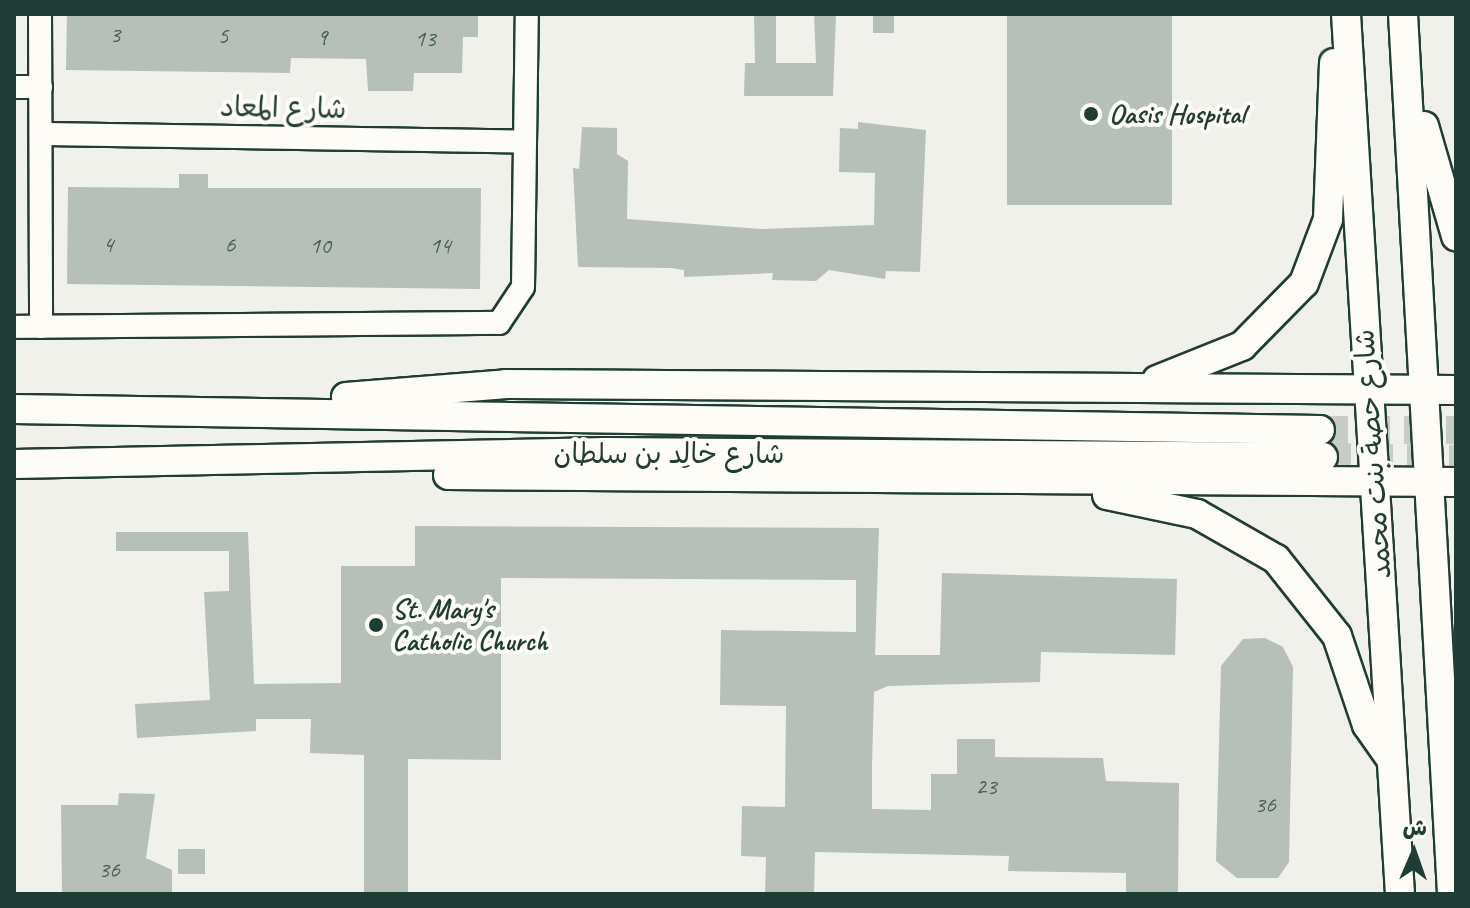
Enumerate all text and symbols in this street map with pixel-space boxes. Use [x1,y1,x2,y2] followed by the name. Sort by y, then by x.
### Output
[110,21,120,49] house number: 3
[218,22,228,50] house number: 5
[317,24,327,52] house number: 9
[414,25,436,53] house number: 13
[220,90,346,126] street label: شارع المعاد
[1109,97,1246,131] place label: Oasis Hospital
[1080,103,1102,125] marker: Oasis Hospital
[103,231,113,259] house number: 4
[225,231,235,259] house number: 6
[309,232,331,260] house number: 10
[429,232,451,260] house number: 14
[1348,328,1398,580] street label: شارع حصة بنت محمد
[553,437,785,471] street label: شارع خالِد بن سلطان
[392,592,549,658] place label: St. Mary's Catholic Church
[367,616,385,634] marker: St. Mary's Catholic Church
[975,773,997,801] house number: 23
[1254,791,1276,819] house number: 36
[1374,812,1454,892] north arrow
[1402,814,1427,842] text: ش
[98,856,120,884] house number: 36

